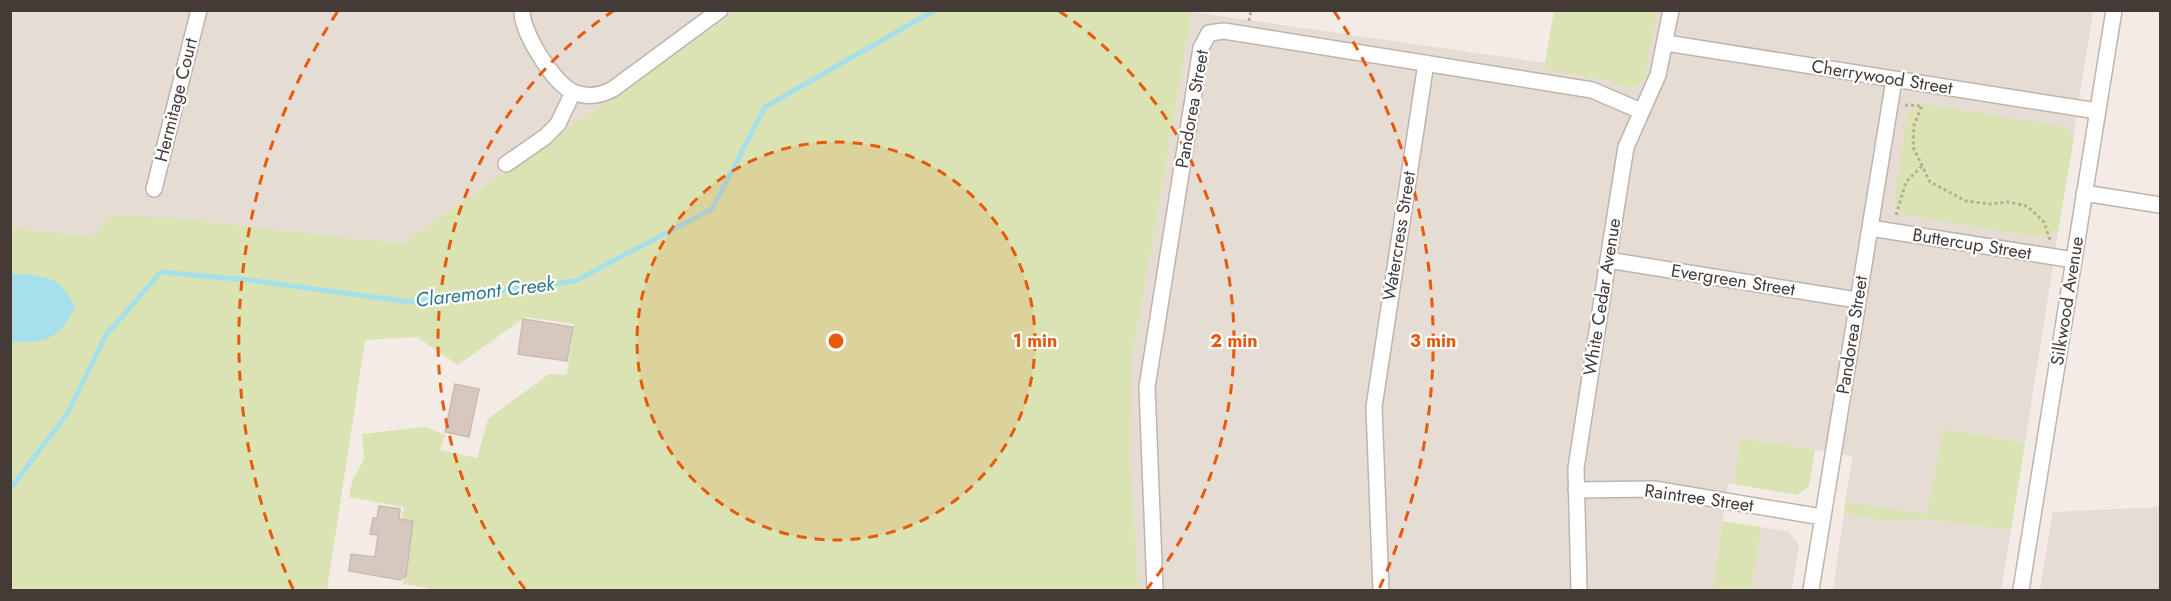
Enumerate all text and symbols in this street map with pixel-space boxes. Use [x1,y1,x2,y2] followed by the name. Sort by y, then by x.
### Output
[148,35,204,165] street label: Hermitage Court
[1169,47,1215,170] street label: Pandorea Street
[1810,53,1955,101] street label: Cherrywood Street
[1376,169,1422,303] street label: Watercress Street
[1577,216,1627,378] street label: White Cedar Avenue
[1911,222,2034,266] street label: Buttercup Street
[2044,235,2090,367] street label: Silkwood Avenue
[1669,257,1798,303] street label: Evergreen Street
[414,269,558,315] water label: Claremont Creek
[1830,273,1874,396] street label: Pandorea Street
[1013,328,1057,354] text: 1 min
[1210,328,1258,354] text: 2 min
[1410,328,1456,354] text: 3 min
[826,331,846,351] centre of rings
[1643,477,1756,519] street label: Raintree Street

